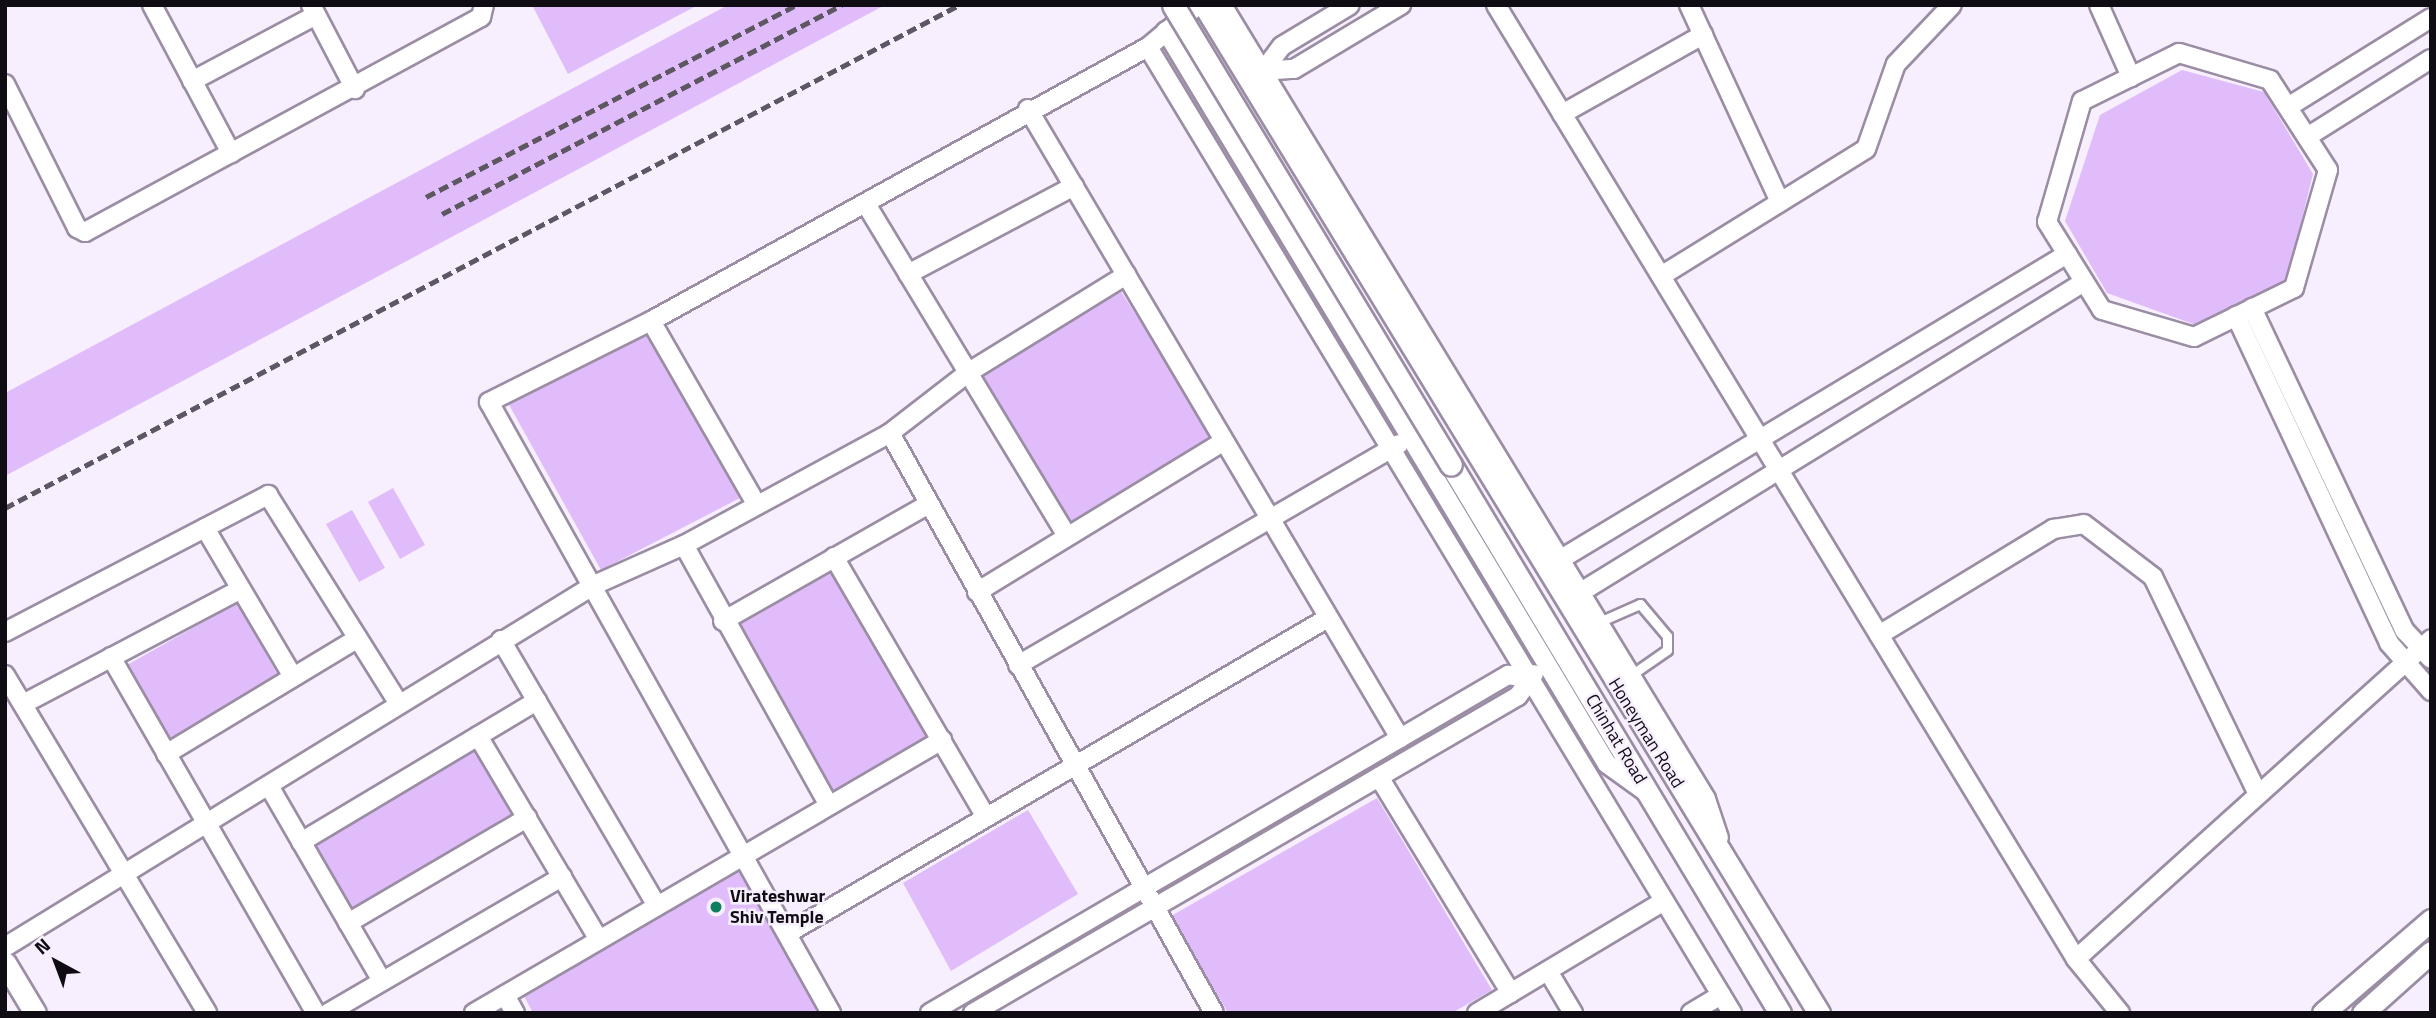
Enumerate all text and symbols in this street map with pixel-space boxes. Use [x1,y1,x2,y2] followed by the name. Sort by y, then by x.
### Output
[1604,674,1688,792] street label: Honeyman Road
[1581,690,1651,788] street label: Chinhat Road
[730,886,825,928] place label: Virateshwar Shiv Temple
[708,899,724,915] marker: Virateshwar Shiv Temple
[21,927,91,997] north arrow
[27,931,56,961] text: N

